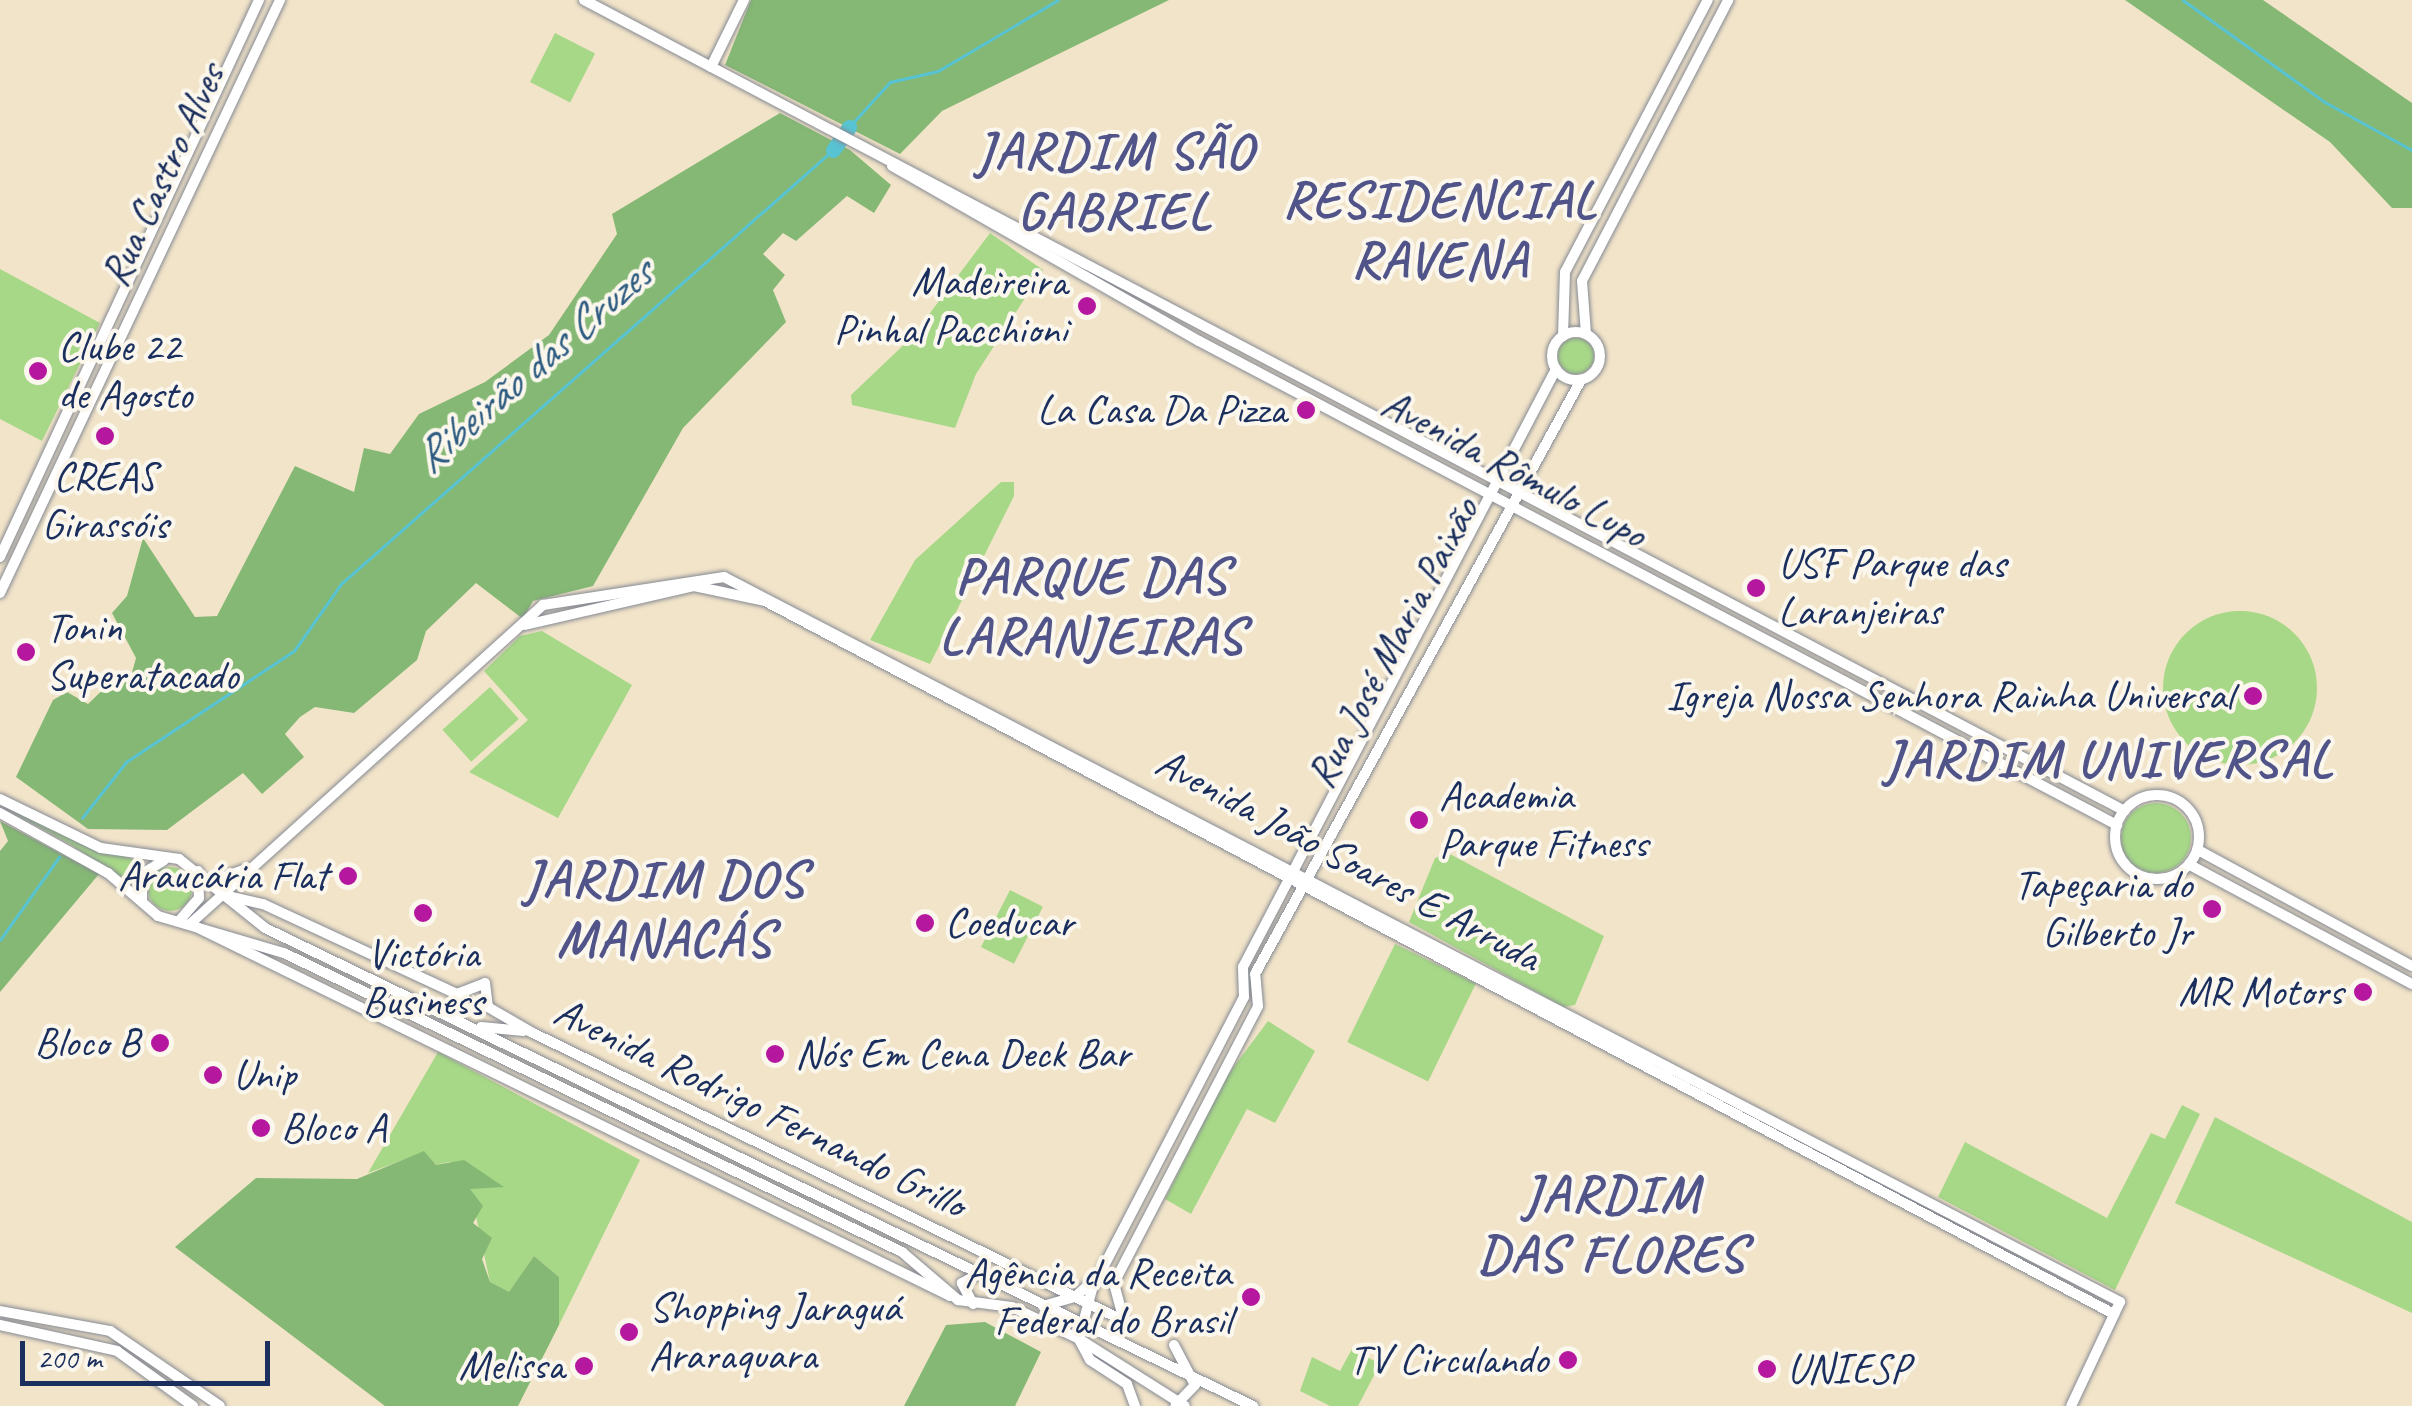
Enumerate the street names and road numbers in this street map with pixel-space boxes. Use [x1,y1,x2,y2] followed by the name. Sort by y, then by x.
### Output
[89,55,237,295] street label: Rua Castro Alves
[1374,379,1654,559] street label: Avenida Rômulo Lupo
[1296,490,1490,796] street label: Rua José Maria Paixão
[1148,738,1548,982] street label: Avenida João Soares E Arruda
[546,986,974,1230] street label: Avenida Rodrigo Fernando Grillo

